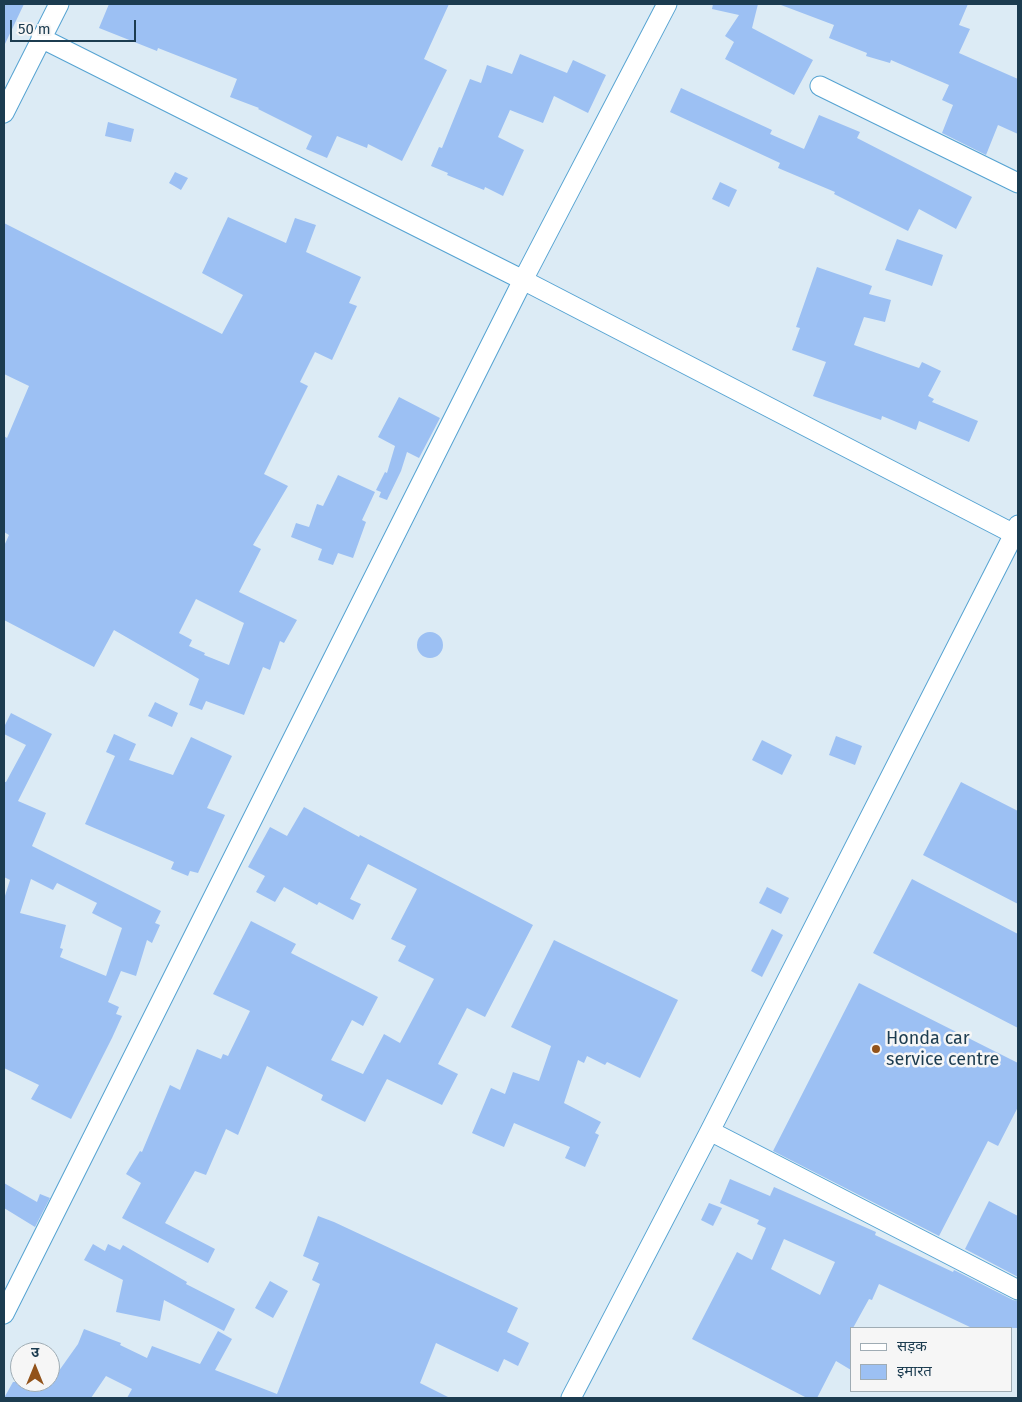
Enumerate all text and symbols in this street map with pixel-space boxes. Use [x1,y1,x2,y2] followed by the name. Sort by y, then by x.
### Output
[12,10,139,42] scale bar
[18,20,51,38] text: 50 m
[886,1028,999,1070] place label: Honda car service centre
[870,1043,882,1055] marker: Honda car service centre
[850,1327,1012,1392] legend
[897,1337,927,1355] text: सड़क
[10,1342,60,1392] north arrow
[31,1344,39,1361] text: उ
[897,1362,932,1380] text: इमारत

